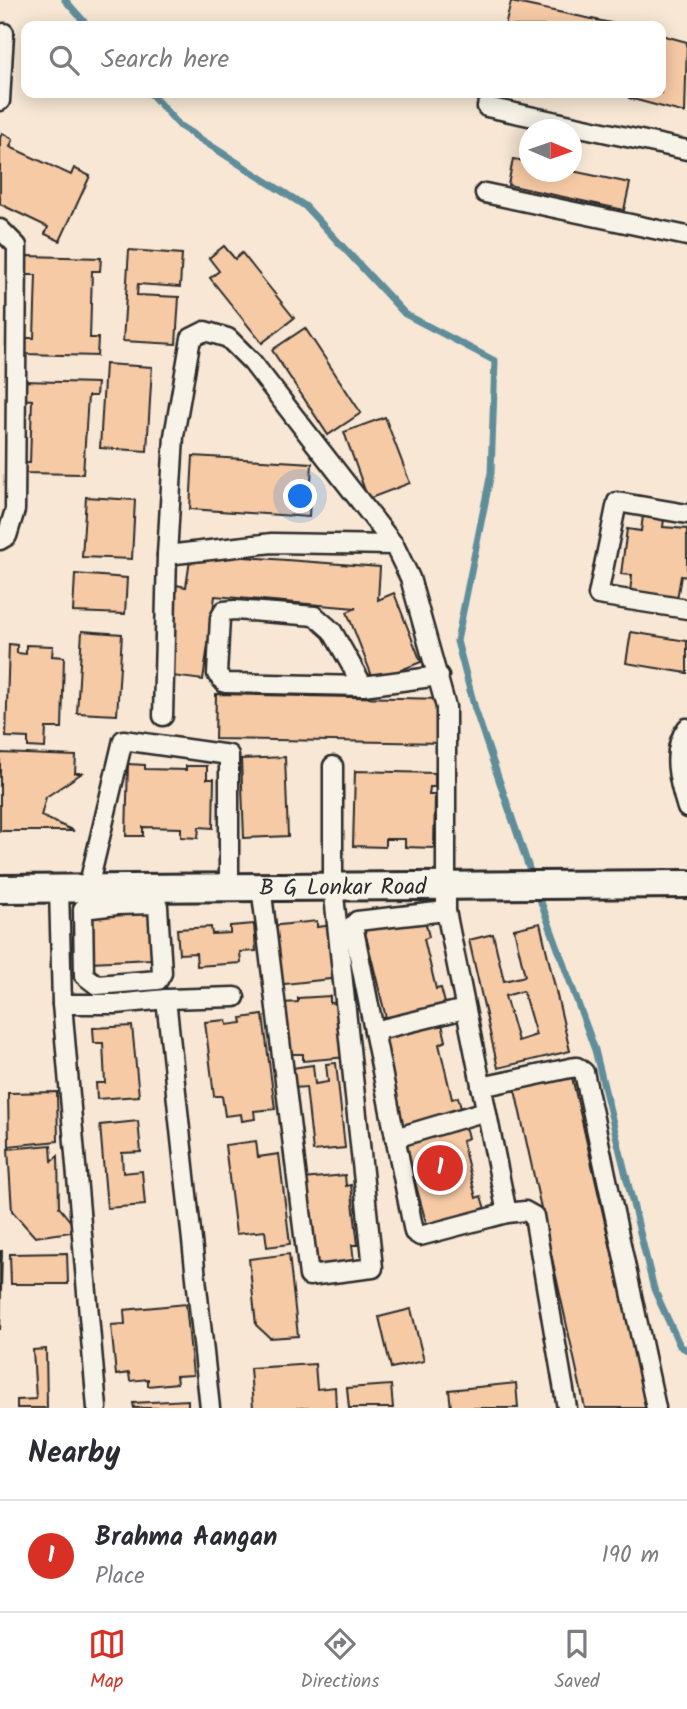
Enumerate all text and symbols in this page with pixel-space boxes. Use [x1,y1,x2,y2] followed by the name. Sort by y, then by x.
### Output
[21,21,666,98] search box
[101,39,229,81] text: Search here
[45,41,83,79] icon: search
[519,119,582,182] north arrow
[283,479,317,513] your location
[259,870,427,907] street label: B G Lonkar Road
[417,1142,463,1194] pin: 1
[28,1430,120,1478] text: Nearby
[95,1517,277,1559] text: Brahma Aangan
[48,1538,54,1574] text: 1
[602,1538,659,1574] text: 190 m
[95,1559,145,1595] text: Place
[88,1625,126,1697] tab: Map
[301,1625,379,1697] tab: Directions
[554,1625,599,1697] tab: Saved

